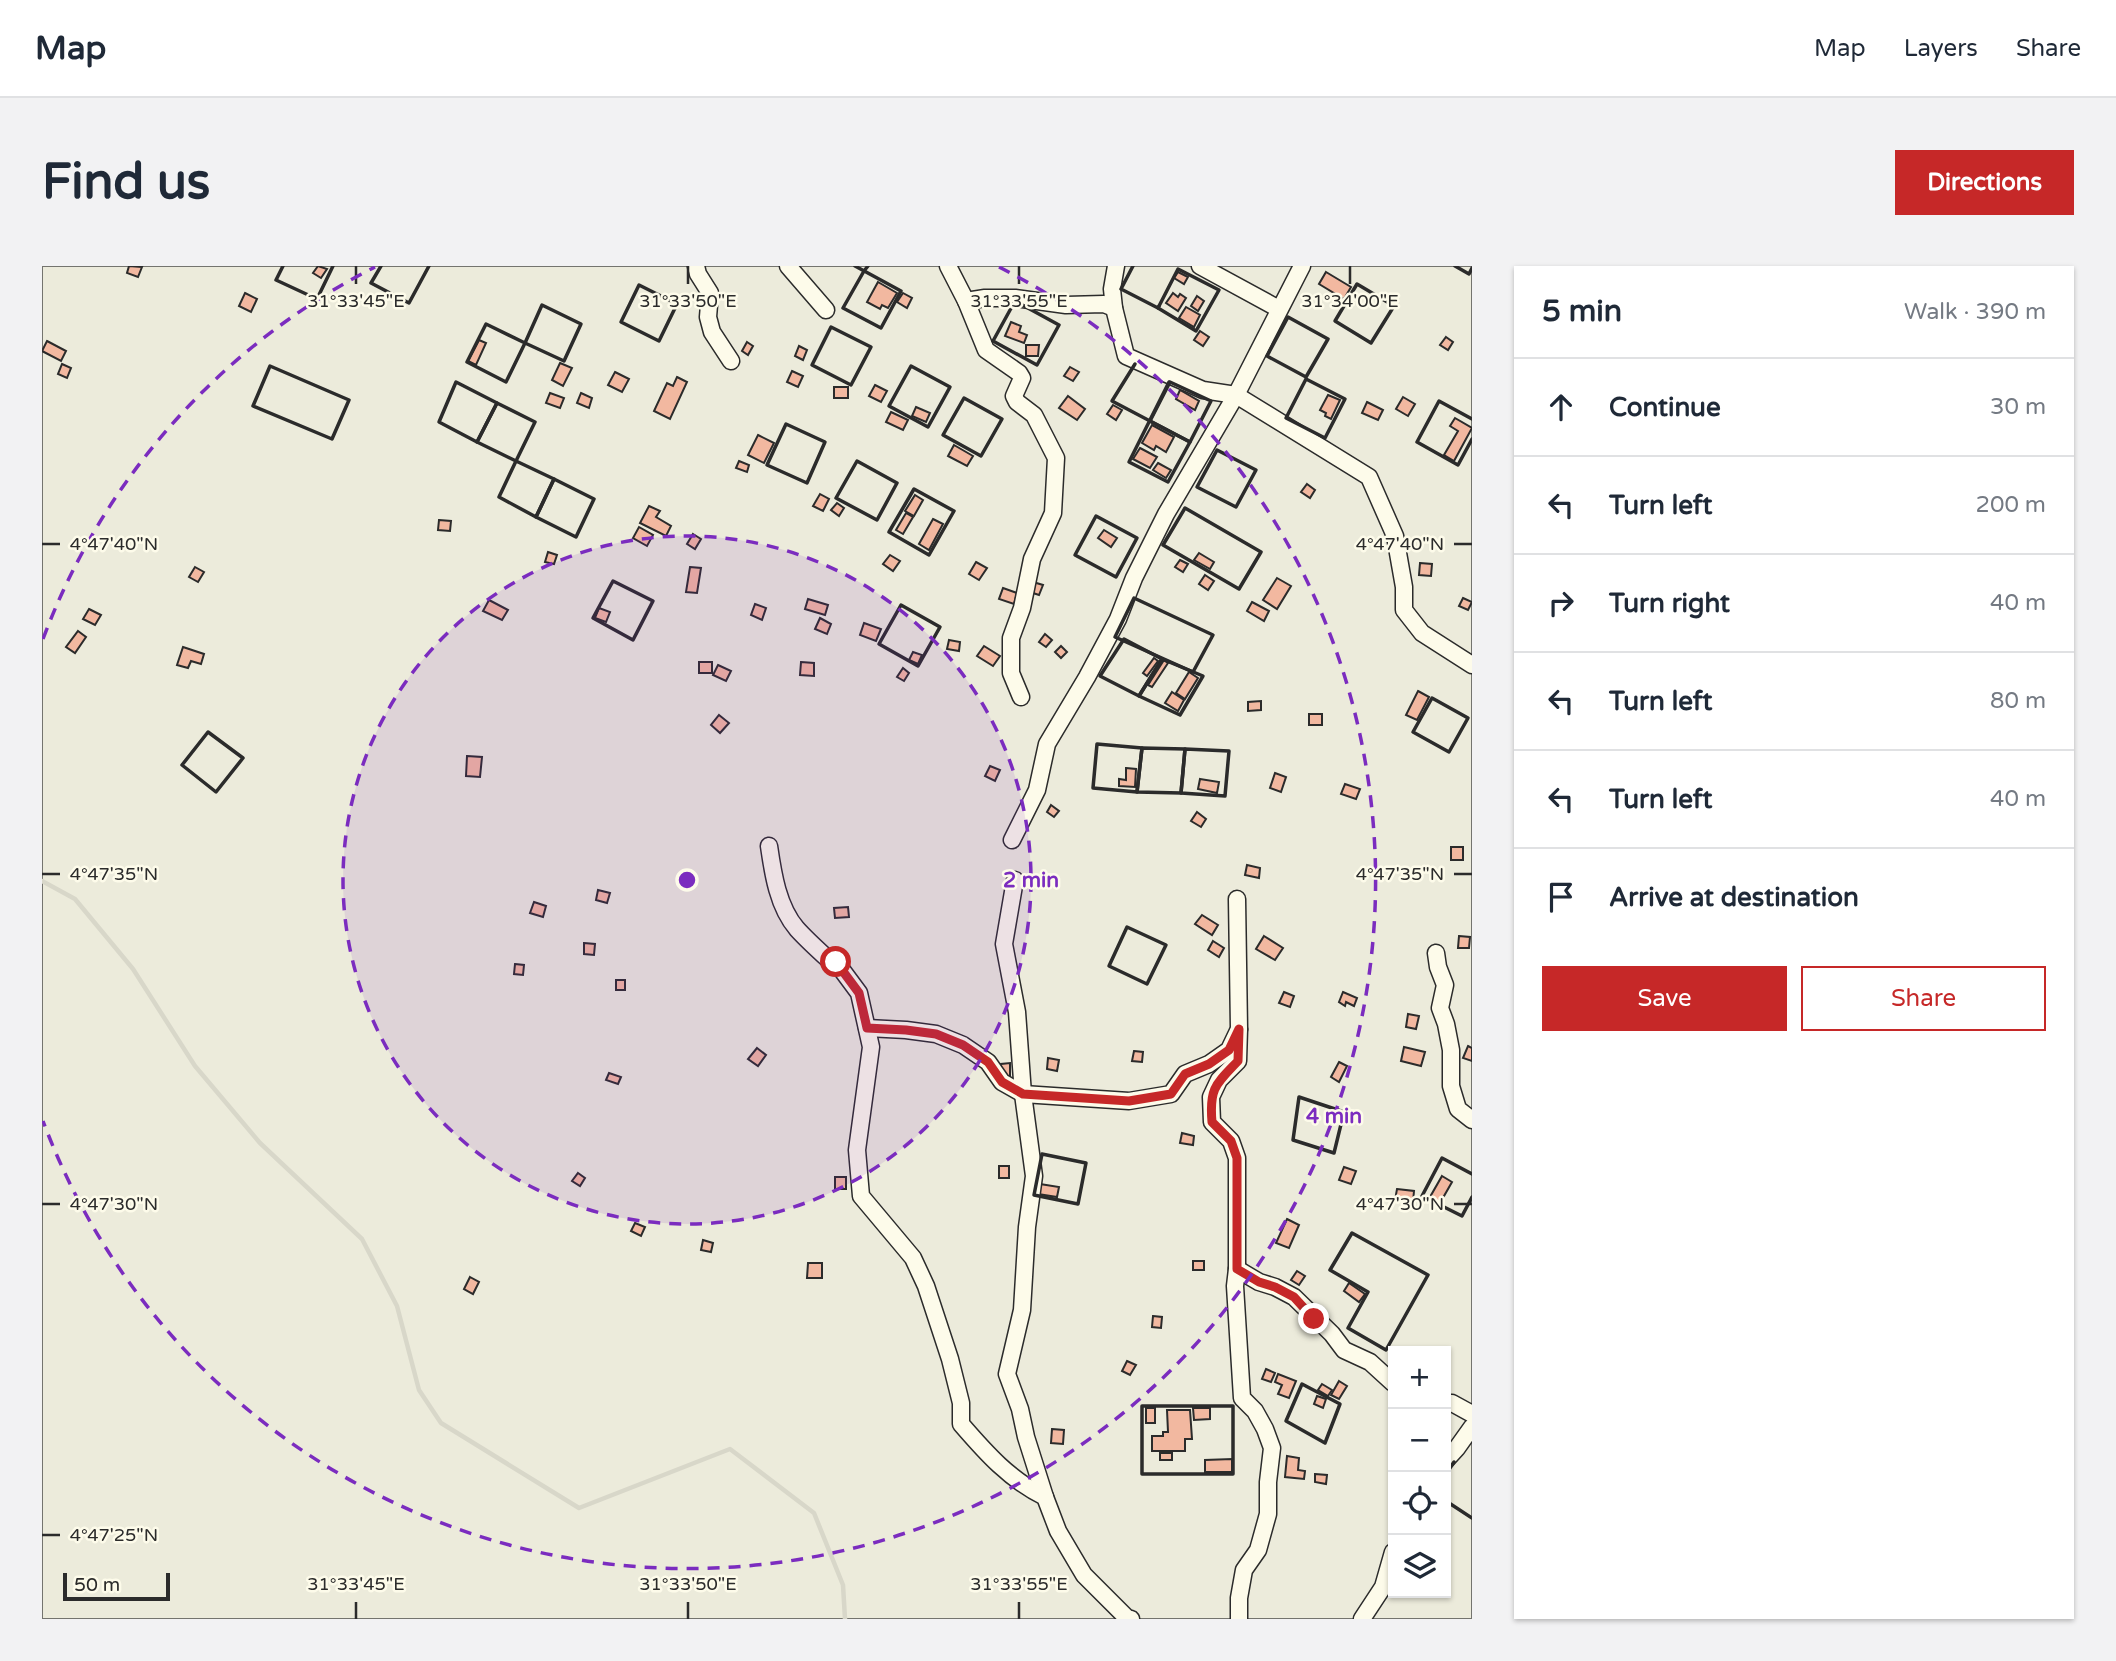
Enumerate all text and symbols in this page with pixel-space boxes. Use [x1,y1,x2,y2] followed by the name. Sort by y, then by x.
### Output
[35,29,106,68] text: Map
[1814,34,1866,63] text: Map
[1904,34,1978,63] text: Layers
[2016,34,2081,63] text: Share
[1895,150,2074,215] button: Directions
[42,153,210,212] text: Find us
[307,290,405,312] text: 31°33'45"E
[639,290,737,312] text: 31°33'50"E
[970,290,1068,312] text: 31°33'55"E
[1301,290,1399,312] text: 31°34'00"E
[1542,293,1622,330] text: 5 min
[1904,298,2046,326] text: Walk · 390 m
[1542,388,1580,426] icon: ahead
[1609,392,1721,423] text: Continue
[1990,393,2046,421] text: 30 m
[1542,486,1580,524] icon: left
[1609,490,1712,521] text: Turn left
[1976,491,2046,519] text: 200 m
[70,533,158,555] text: 4°47'40"N
[1356,533,1444,555] text: 4°47'40"N
[1542,584,1580,622] icon: right
[1609,588,1730,619] text: Turn right
[1990,589,2046,617] text: 40 m
[1542,682,1580,720] icon: left
[1609,686,1712,717] text: Turn left
[1990,687,2046,715] text: 80 m
[1542,780,1580,818] icon: left
[1609,784,1712,815] text: Turn left
[1990,785,2046,813] text: 40 m
[70,863,158,885] text: 4°47'35"N
[1356,863,1444,885] text: 4°47'35"N
[675,868,699,892] centre of rings
[1003,868,1059,893] text: 2 min
[1542,878,1580,916] icon: arrive
[1609,882,1859,913] text: Arrive at destination
[820,946,851,977] route start
[1542,966,1787,1031] button: Save
[1801,966,2046,1031] button: Share
[1306,1104,1362,1129] text: 4 min
[70,1193,158,1215] text: 4°47'30"N
[1356,1193,1444,1215] text: 4°47'30"N
[1298,1303,1329,1334] route end
[1388,1346,1451,1598] map controls
[1388,1346,1451,1409] button: +
[1388,1409,1451,1472] button: −
[1388,1472,1451,1535] button: locate
[70,1524,158,1546] text: 4°47'25"N
[1388,1535,1451,1598] button: layers
[63,1570,170,1602] scale bar
[307,1573,405,1595] text: 31°33'45"E
[639,1573,737,1595] text: 31°33'50"E
[970,1573,1068,1595] text: 31°33'55"E
[74,1574,120,1596] text: 50 m

